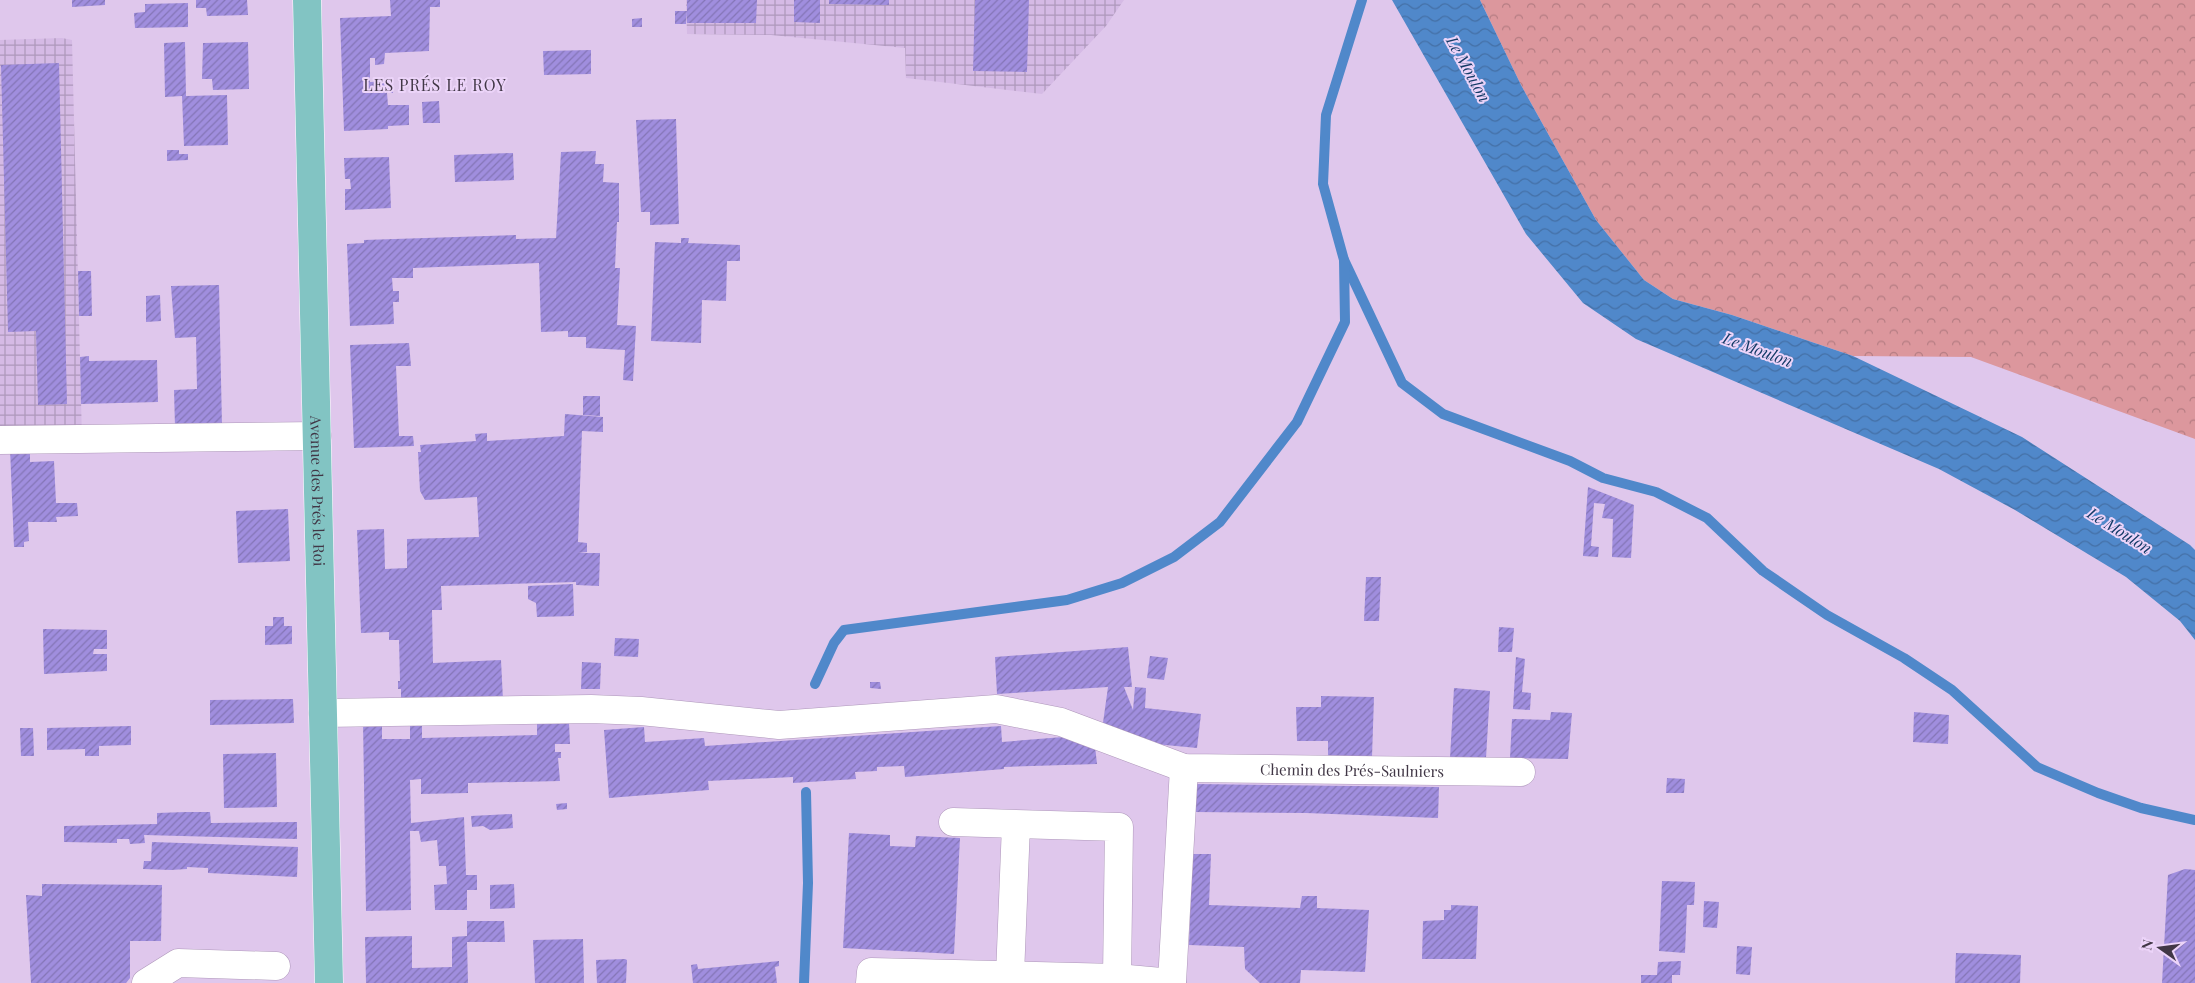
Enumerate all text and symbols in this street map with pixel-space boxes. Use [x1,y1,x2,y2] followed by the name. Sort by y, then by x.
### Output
[1442,31,1496,106] water label: Le Moulon
[363,74,507,95] district label: LES PRÉS LE ROY
[1720,326,1796,371] water label: Le Moulon
[306,414,330,567] street label: Avenue des Prés le Roi
[2083,501,2156,558] water label: Le Moulon
[1260,759,1444,781] street label: Chemin des Prés-Saulniers
[2135,923,2185,973] north arrow
[2136,938,2157,952] text: N

